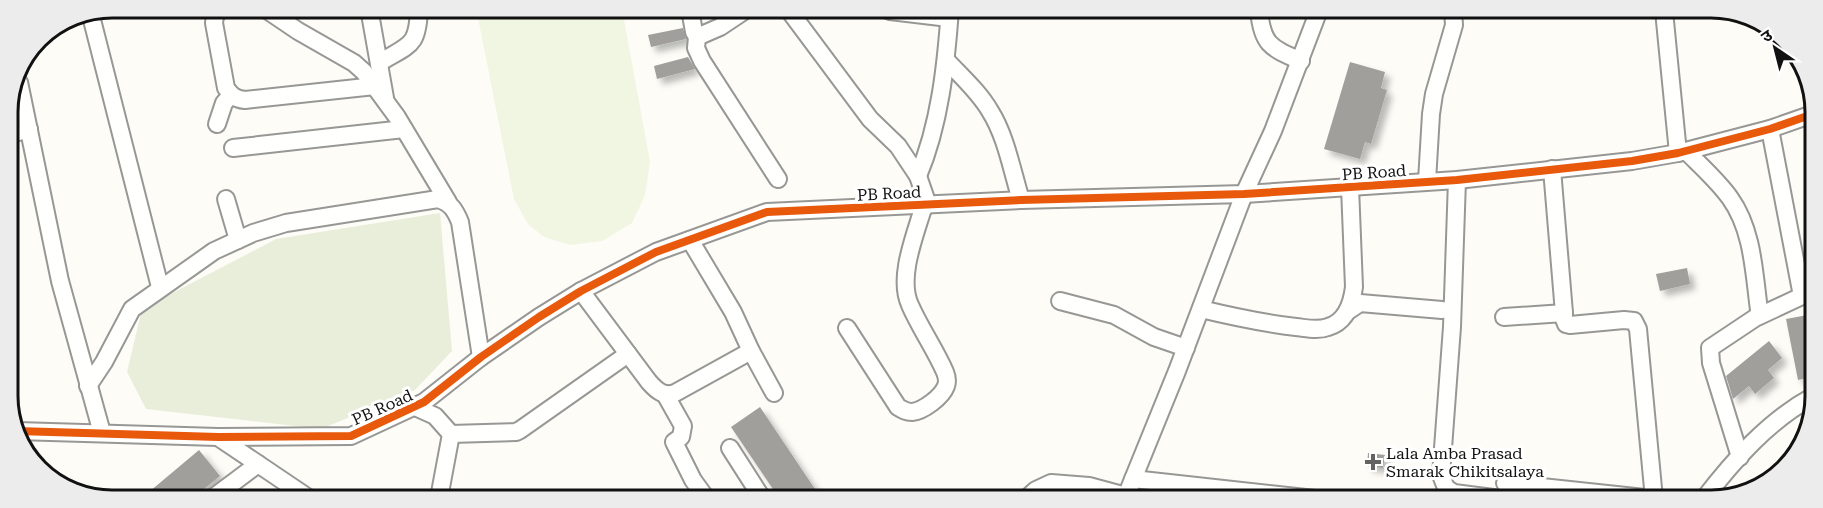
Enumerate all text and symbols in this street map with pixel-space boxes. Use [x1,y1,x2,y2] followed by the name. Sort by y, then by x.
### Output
[1745,18,1805,78] north arrow
[1757,25,1776,47] text: उ
[1341,161,1407,184] street label: PB Road
[856,182,922,205] street label: PB Road
[349,386,415,429] street label: PB Road
[1386,444,1544,481] place label: Lala Amba Prasad Smarak Chikitsalaya
[1364,453,1382,471] marker: Lala Amba Prasad Smarak Chikitsalaya

